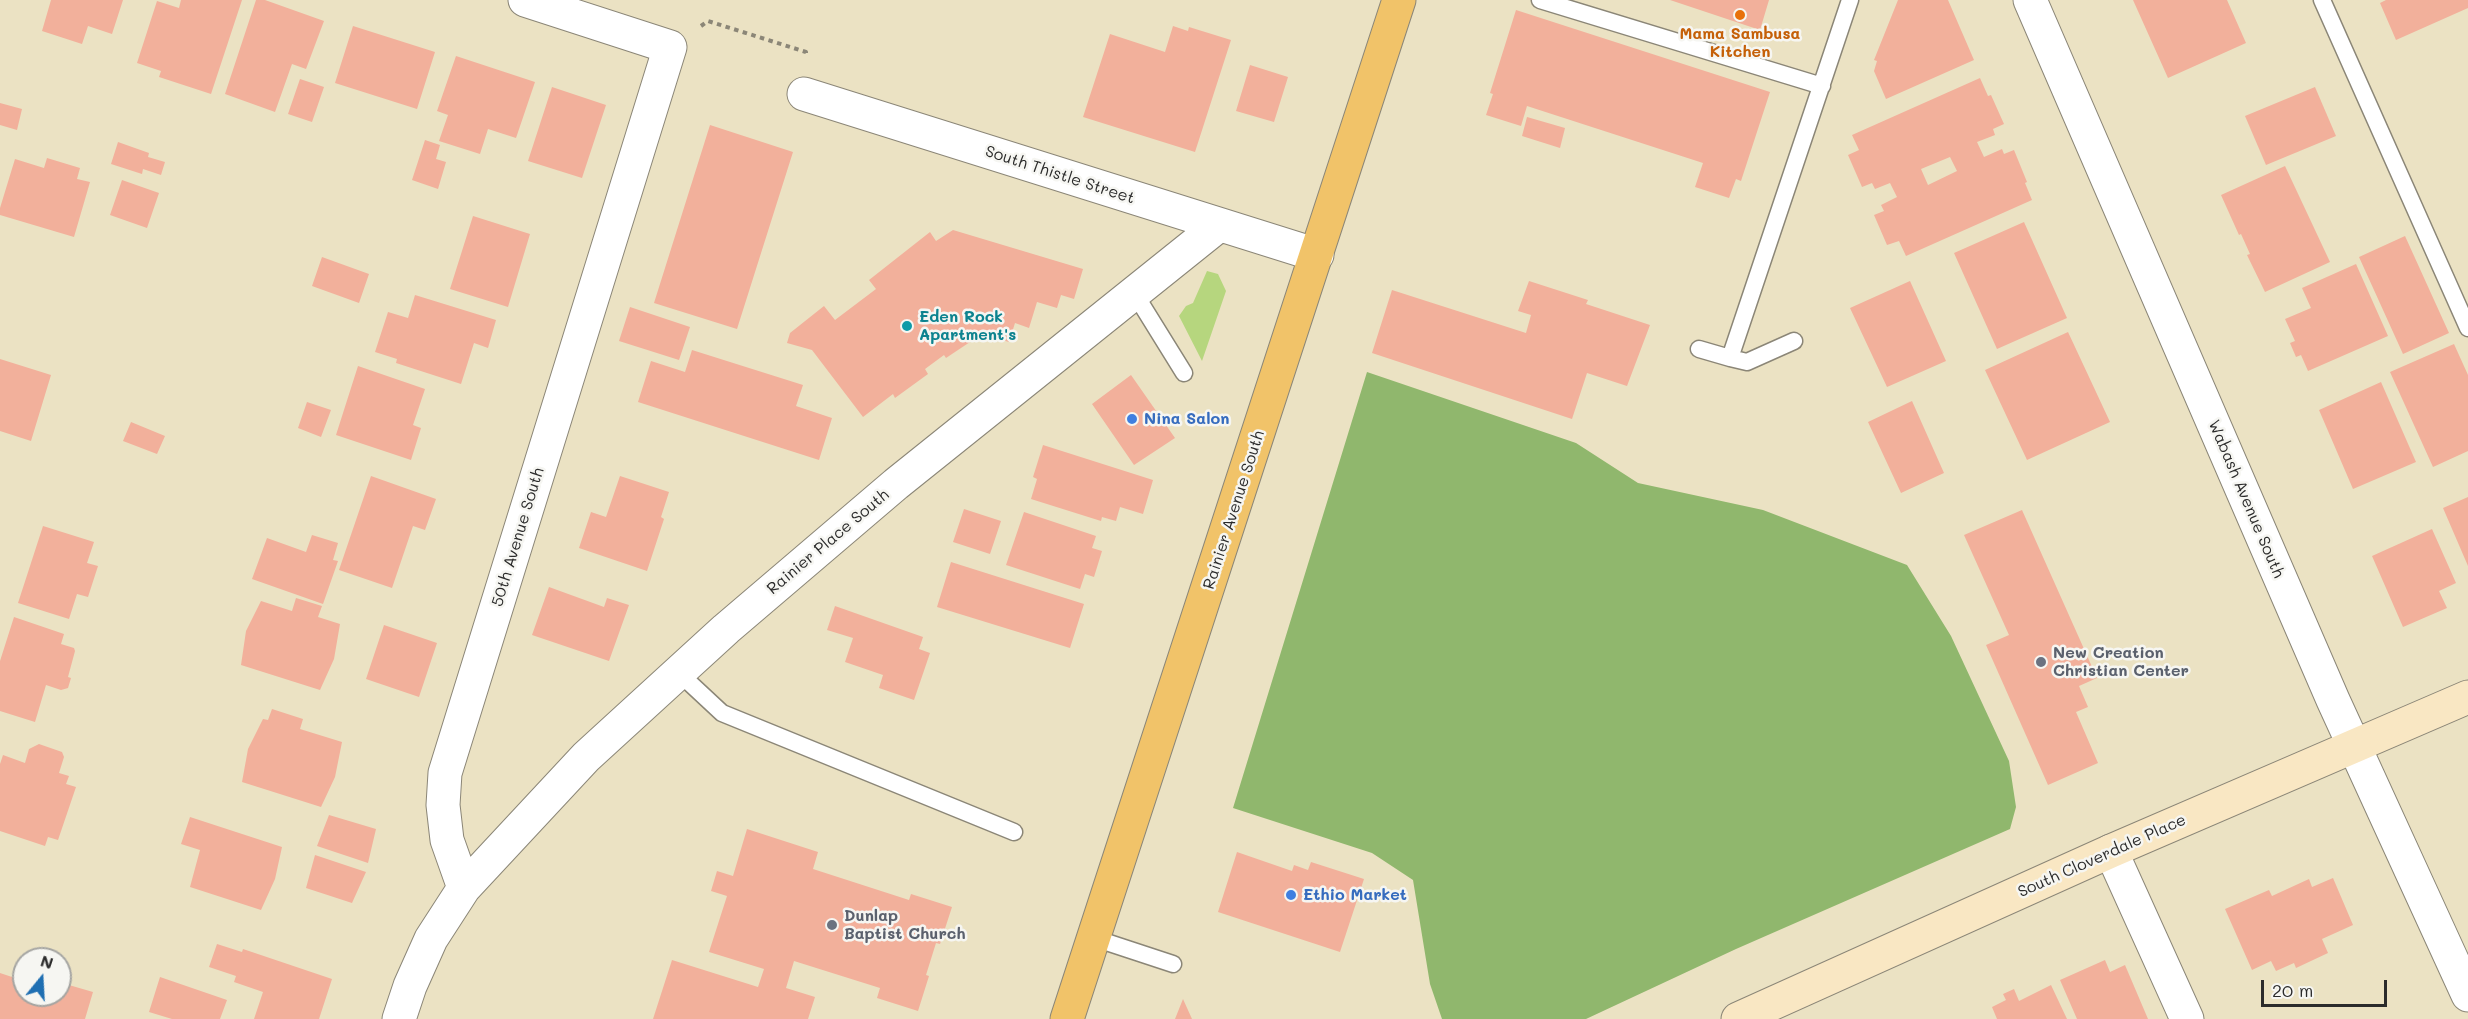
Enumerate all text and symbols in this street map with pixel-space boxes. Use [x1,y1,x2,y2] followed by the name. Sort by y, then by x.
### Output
[1733,8,1747,22] marker: Mama Sambusa Kitchen
[1680,24,1800,62] place label: Mama Sambusa Kitchen
[983,142,1137,208] street label: South Thistle Street
[919,307,1016,345] place label: Eden Rock Apartment's
[900,319,914,333] marker: Eden Rock Apartment's
[1144,409,1229,429] place label: Nina Salon
[1125,412,1139,426] marker: Nina Salon
[2204,417,2288,581] street label: Wabash Avenue South
[1199,428,1269,592] street label: Rainier Avenue South
[488,465,548,609] street label: 50th Avenue South
[763,485,893,599] street label: Rainier Place South
[2053,643,2189,681] place label: New Creation Christian Center
[2034,655,2048,669] marker: New Creation Christian Center
[2015,810,2189,902] street label: South Cloverdale Place
[1303,885,1407,905] place label: Ethio Market
[1284,888,1298,902] marker: Ethio Market
[844,906,966,944] place label: Dunlap Baptist Church
[825,918,839,932] marker: Dunlap Baptist Church
[12,947,72,1007] north arrow
[38,949,56,973] text: N
[2264,968,2390,1006] scale bar
[2272,978,2313,1002] text: 20 m

